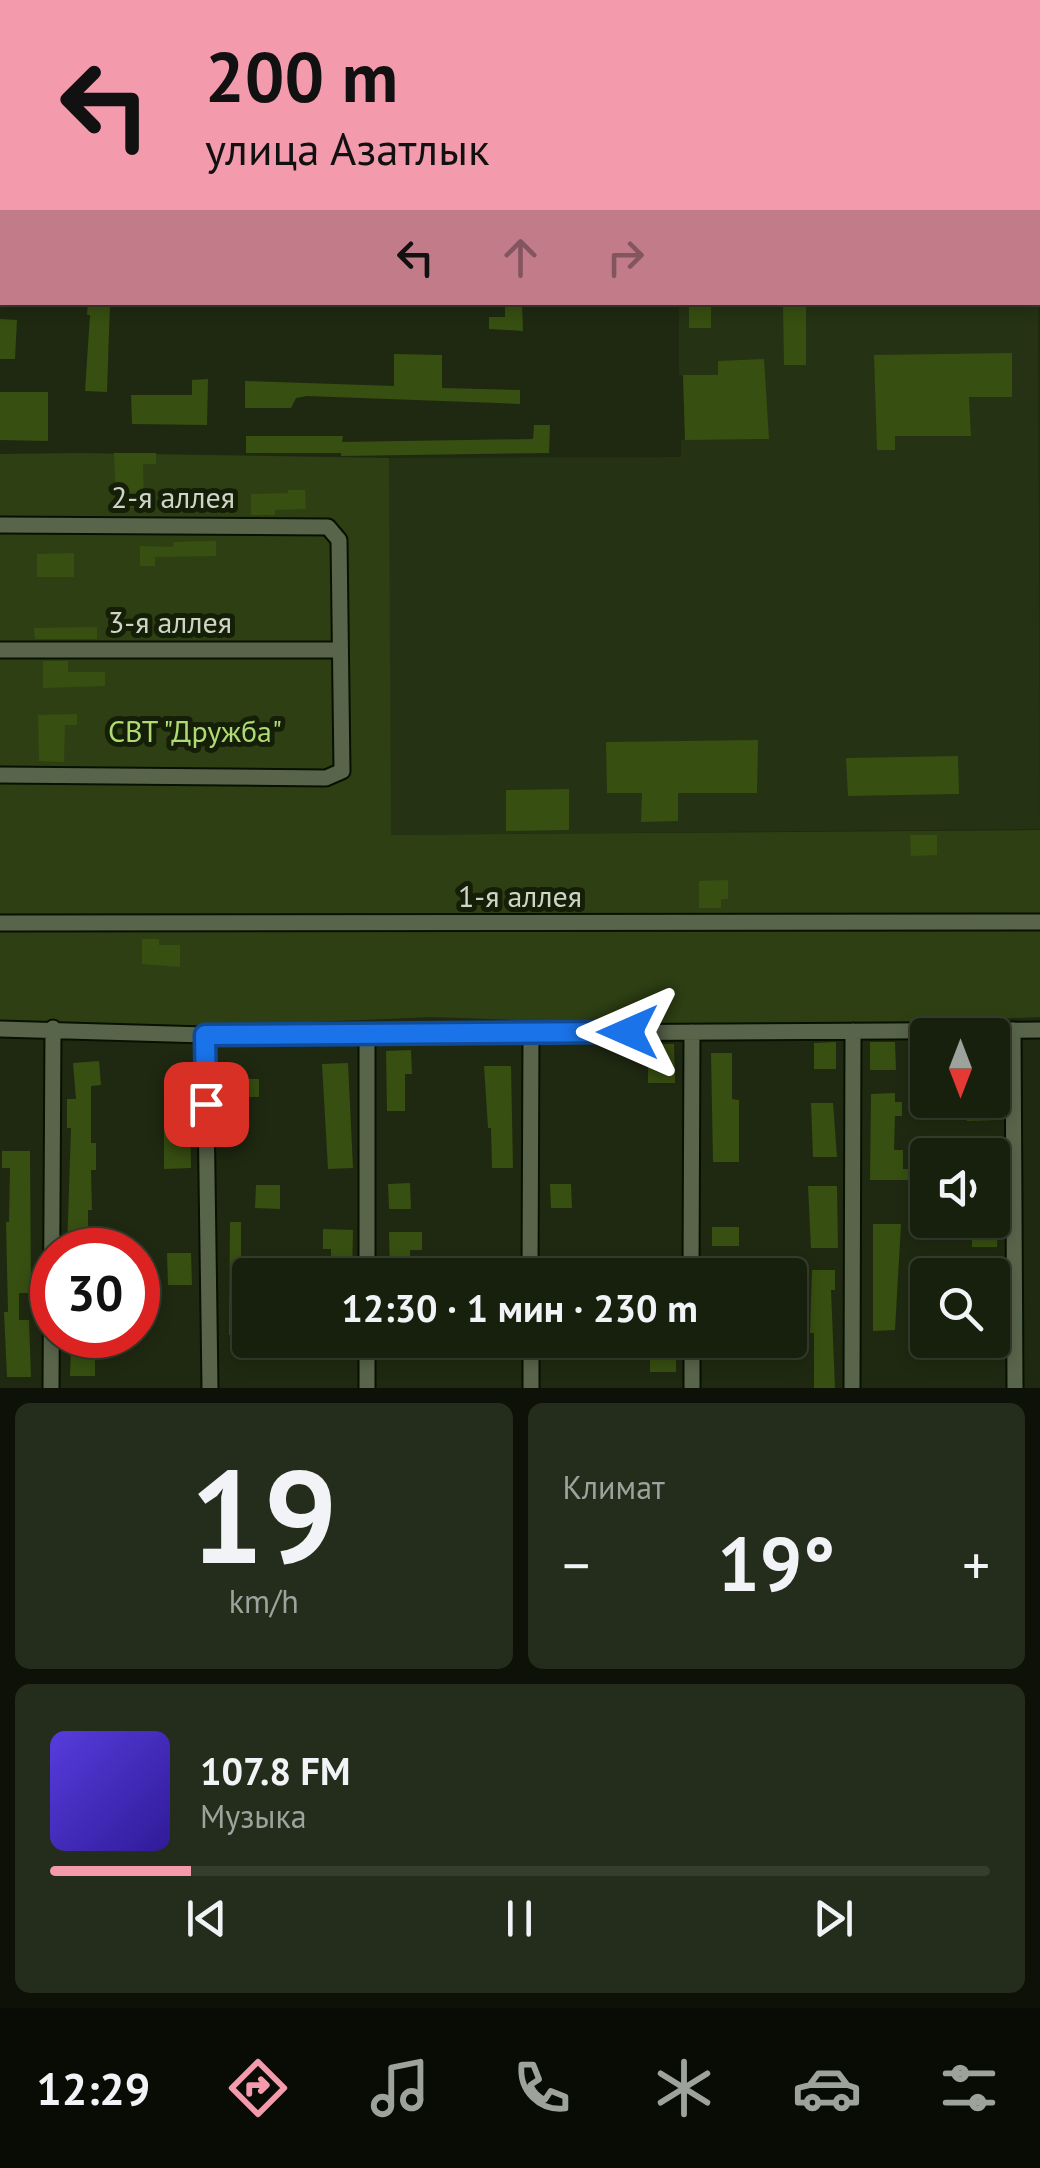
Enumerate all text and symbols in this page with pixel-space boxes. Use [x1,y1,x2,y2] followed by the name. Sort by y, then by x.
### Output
[205,31,398,121] text: 200 m
[40,40,170,170] icon: left
[205,119,489,177] text: улица Азатлык
[388,230,443,285] icon: left
[493,230,548,285] icon: ahead
[598,230,653,285] icon: right
[111,477,235,516] street label: 2-я аллея
[108,602,232,641] street label: 3-я аллея
[108,711,282,750] park label: СВТ "Дружба"
[458,876,582,915] street label: 1-я аллея
[576,980,680,1084] position arrow
[910,1018,1010,1118] north arrow
[910,1018,1010,1358] map controls
[164,1062,249,1147] pin
[179,1077,234,1132] icon: arrive
[910,1138,1010,1238] button: sound
[30,1228,160,1358] speed limit sign: 30
[910,1258,1010,1358] button: search
[341,1283,698,1332] text: 12:30 · 1 мин · 230 m
[190,1431,337,1599] text: 19
[563,1466,665,1508] text: Климат
[717,1515,835,1612] text: 19°
[563,1529,590,1600] text: −
[962,1529,990,1600] text: +
[229,1580,299,1622] text: km/h
[200,1746,350,1795] text: 107.8 FM
[200,1795,307,1837] text: Музыка
[179,1891,234,1946] icon: previous
[492,1891,547,1946] icon: pause
[806,1891,861,1946] icon: next
[223,2053,293,2123] icon: directions
[365,2053,435,2123] icon: music
[507,2053,577,2123] icon: phone
[649,2053,719,2123] icon: climate
[792,2053,862,2123] icon: car
[934,2053,1004,2123] icon: filters
[36,2059,150,2117] text: 12:29

